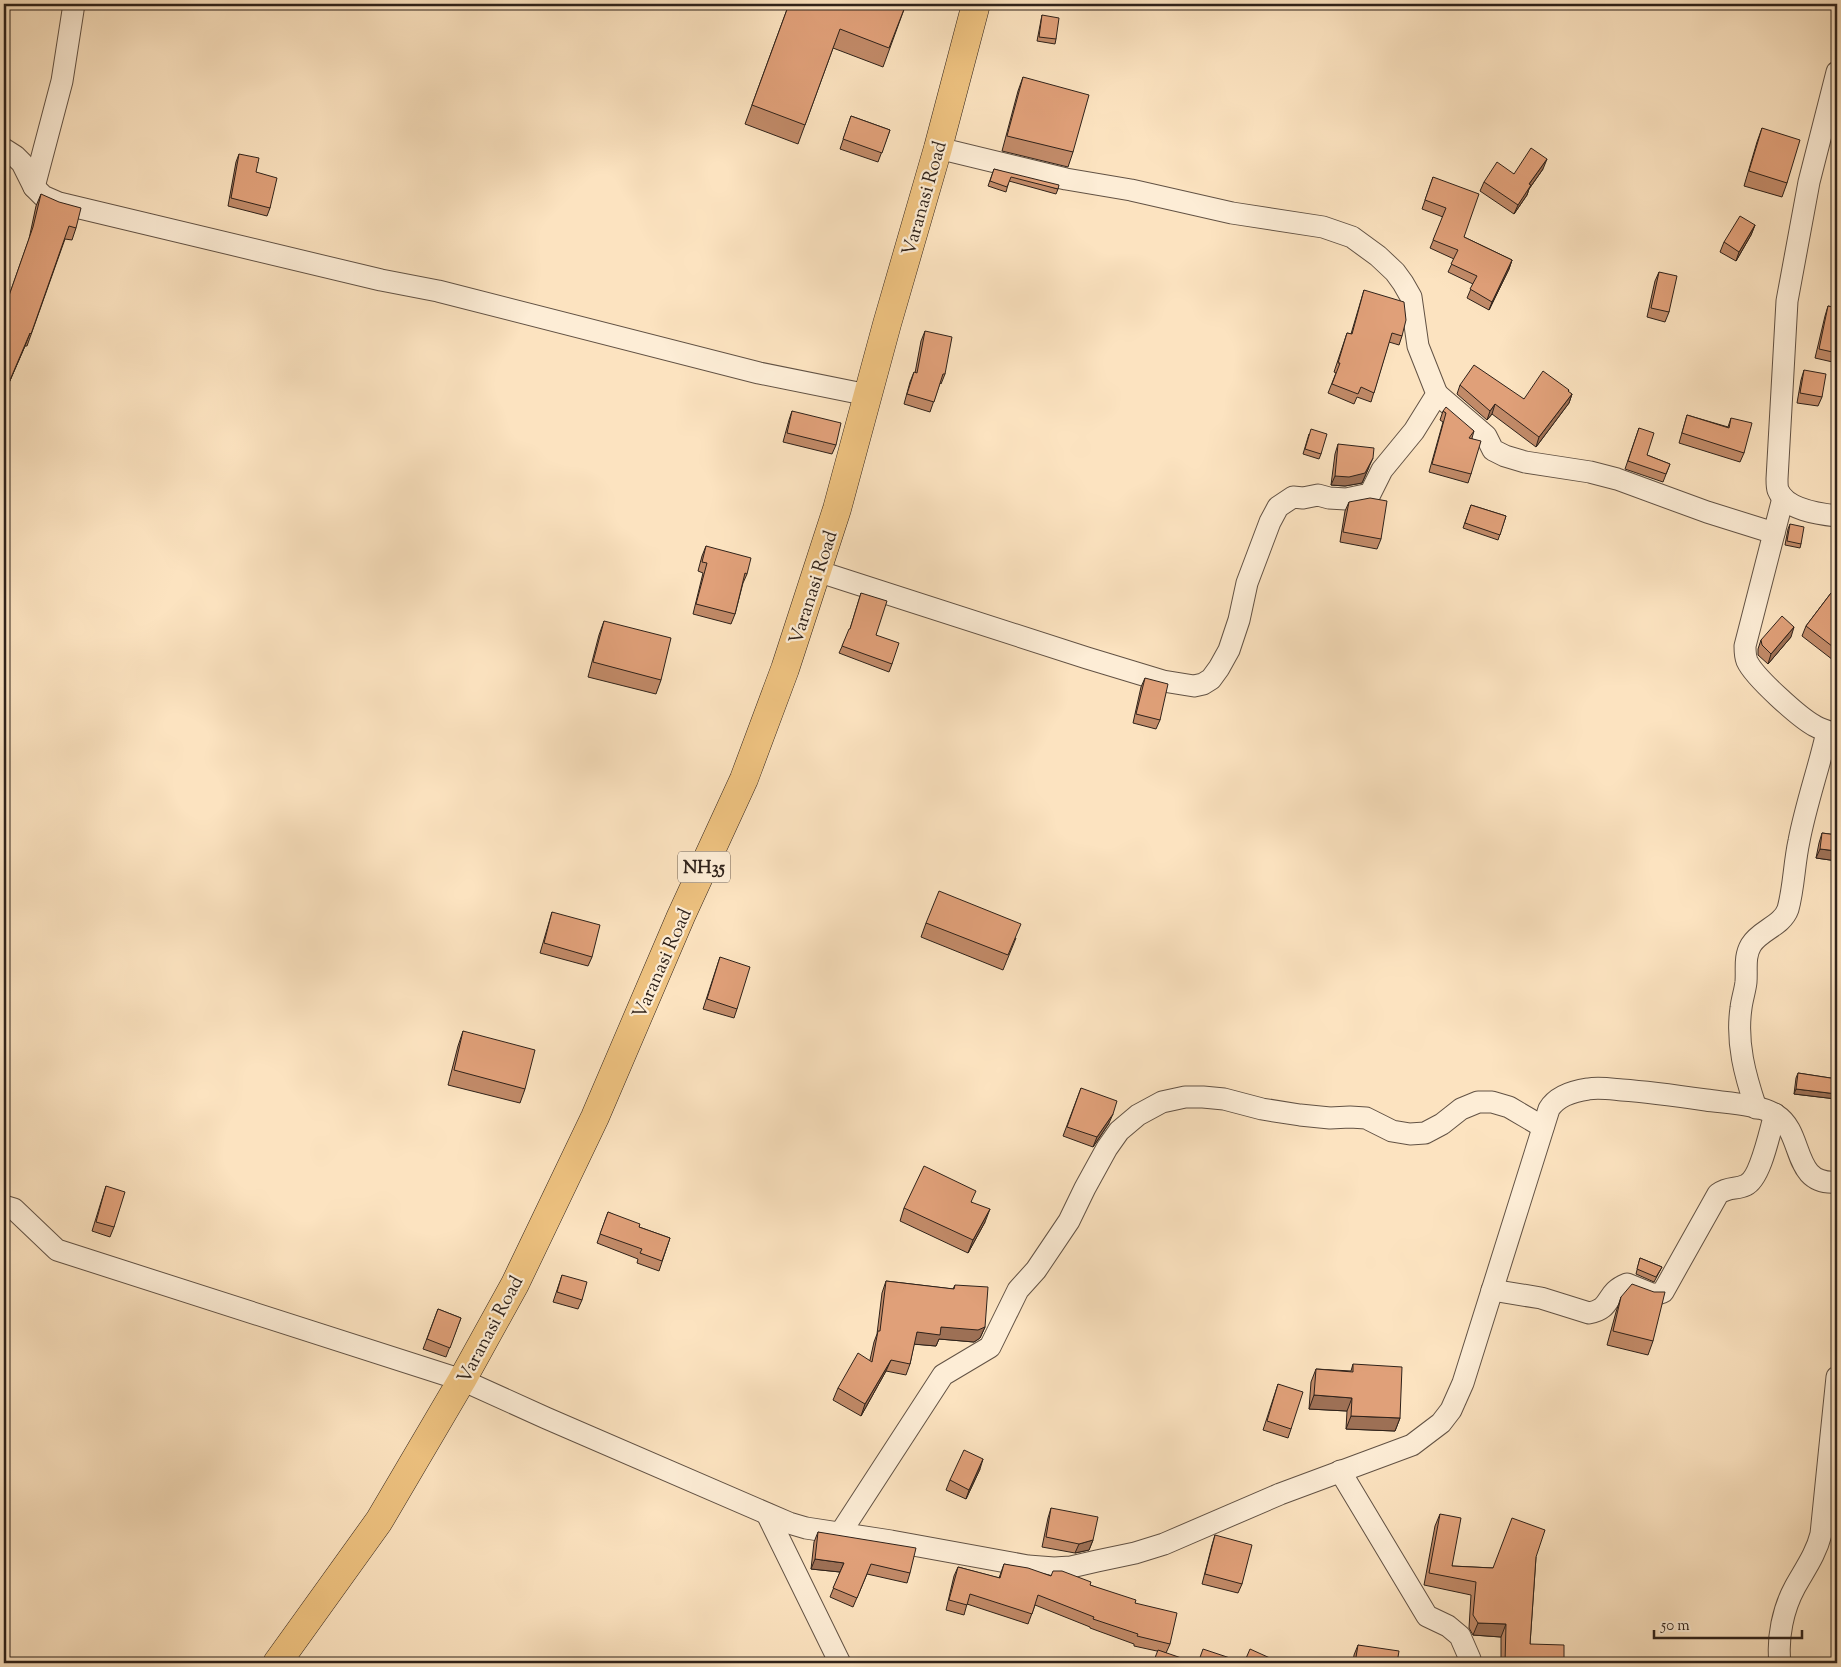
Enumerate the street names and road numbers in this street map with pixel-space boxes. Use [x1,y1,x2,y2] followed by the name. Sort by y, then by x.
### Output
[896,138,955,259] street label: Varanasi Road
[783,527,846,648] street label: Varanasi Road
[678,852,730,882] road number: NH35
[627,904,700,1023] street label: Varanasi Road
[452,1271,531,1389] street label: Varanasi Road

